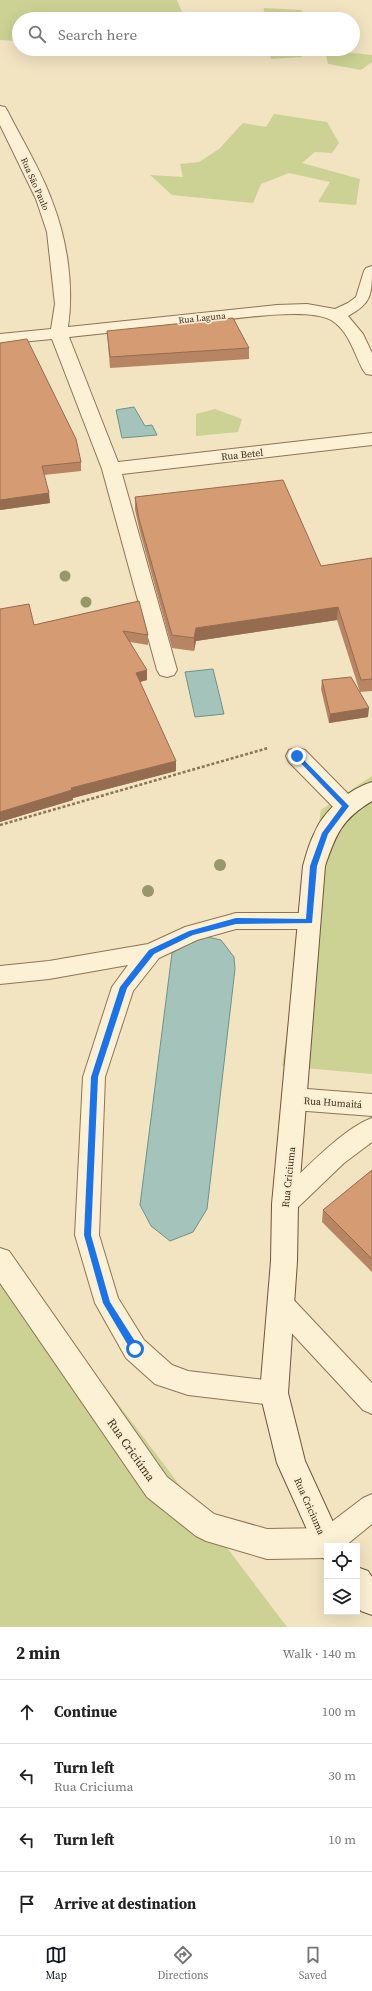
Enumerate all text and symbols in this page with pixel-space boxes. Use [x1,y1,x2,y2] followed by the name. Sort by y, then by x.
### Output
[12,12,360,56] search box
[26,23,48,45] icon: search
[58,24,137,45] text: Search here
[18,156,52,212] street label: Rua São Paulo
[178,310,227,326] street label: Rua Laguna
[220,446,264,463] street label: Rua Betel
[288,747,306,765] route end
[303,1094,364,1111] street label: Rua Humaitá
[279,1145,298,1208] street label: Rua Criciuma
[126,1340,144,1358] route start
[103,1415,159,1485] street label: Rua Criciúma
[291,1476,328,1538] street label: Rua Criciuma
[324,1543,360,1615] map controls
[324,1543,360,1579] button: locate
[324,1579,360,1615] button: layers
[16,1641,60,1665] text: 2 min
[283,1645,356,1662] text: Walk · 140 m
[16,1701,38,1723] icon: ahead
[54,1701,117,1722] text: Continue
[322,1703,356,1720] text: 100 m
[54,1757,114,1778] text: Turn left
[16,1765,38,1787] icon: left
[328,1767,356,1784] text: 30 m
[54,1778,133,1795] text: Rua Criciuma
[16,1829,38,1851] icon: left
[54,1829,114,1850] text: Turn left
[328,1831,356,1848] text: 10 m
[16,1893,38,1915] icon: arrive
[54,1893,196,1914] text: Arrive at destination
[45,1944,67,1983] tab: Map
[157,1944,208,1983] tab: Directions
[299,1944,327,1983] tab: Saved

